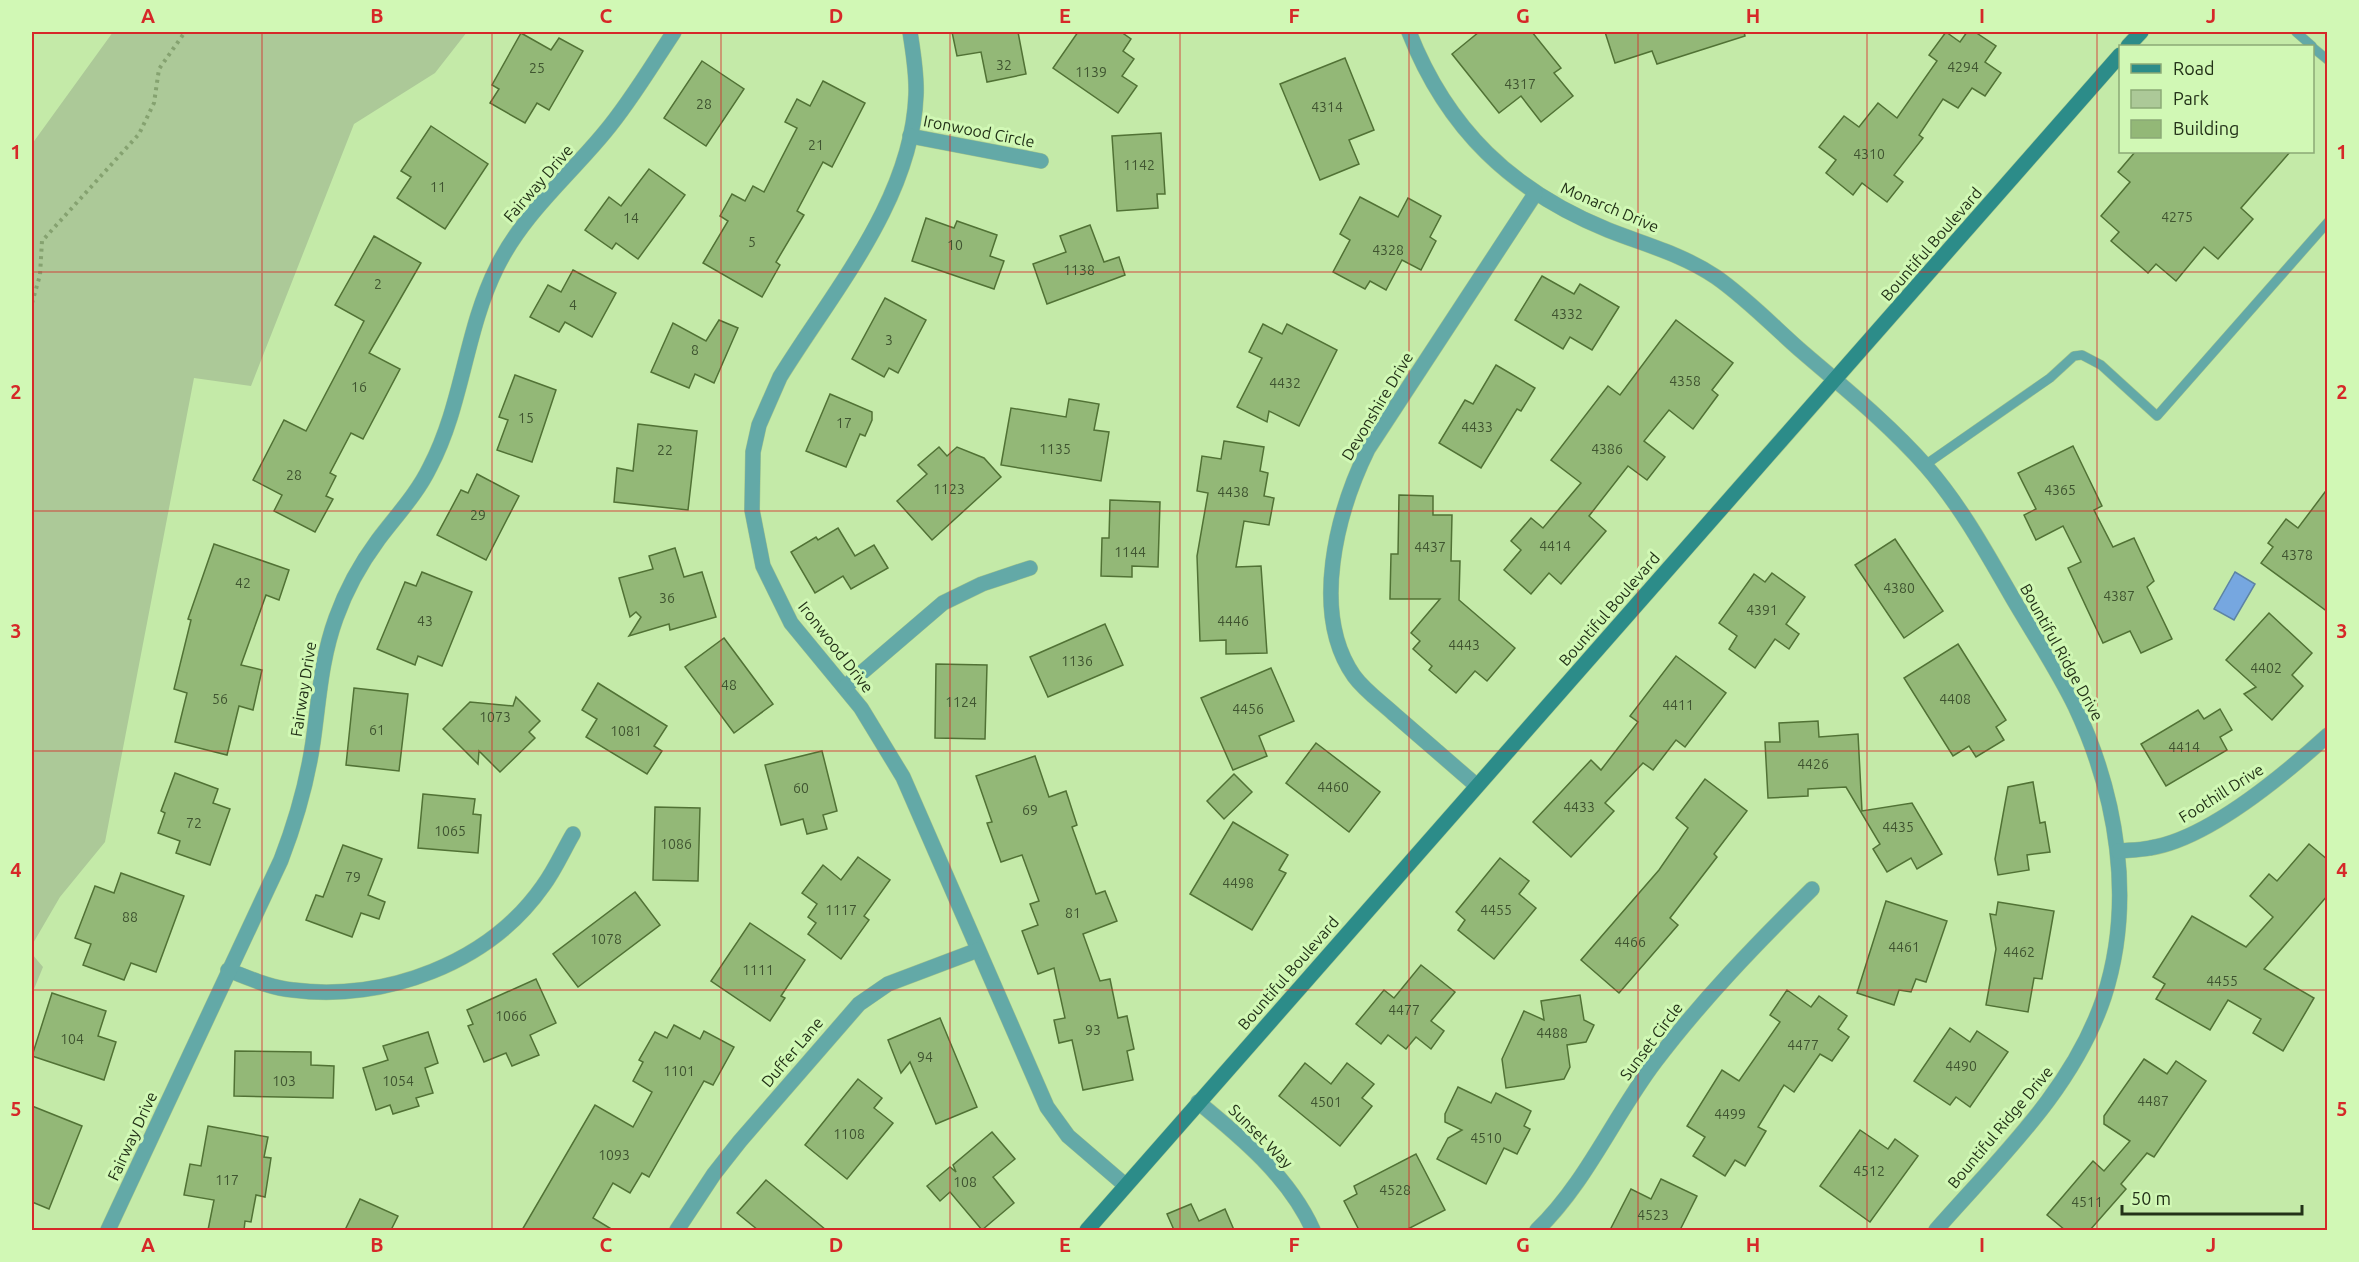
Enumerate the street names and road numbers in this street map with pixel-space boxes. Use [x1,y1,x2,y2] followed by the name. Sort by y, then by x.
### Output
[922,111,1036,151] street label: Ironwood Circle
[500,141,576,225] street label: Fairway Drive
[1558,178,1662,236] street label: Monarch Drive
[1877,184,1985,304] street label: Bountiful Boulevard
[1338,349,1416,463] street label: Devonshire Drive
[1555,549,1663,669] street label: Bountiful Boulevard
[2017,580,2107,724] street label: Bountiful Ridge Drive
[795,598,877,696] street label: Ironwood Drive
[287,640,319,738] street label: Fairway Drive
[2175,760,2267,826] street label: Foothill Drive
[1234,913,1342,1033] street label: Bountiful Boulevard
[1616,999,1686,1083] street label: Sunset Circle
[758,1013,826,1091] street label: Duffer Lane
[1944,1062,2056,1192] street label: Bountiful Ridge Drive
[104,1089,160,1183] street label: Fairway Drive
[1225,1100,1297,1172] street label: Sunset Way

